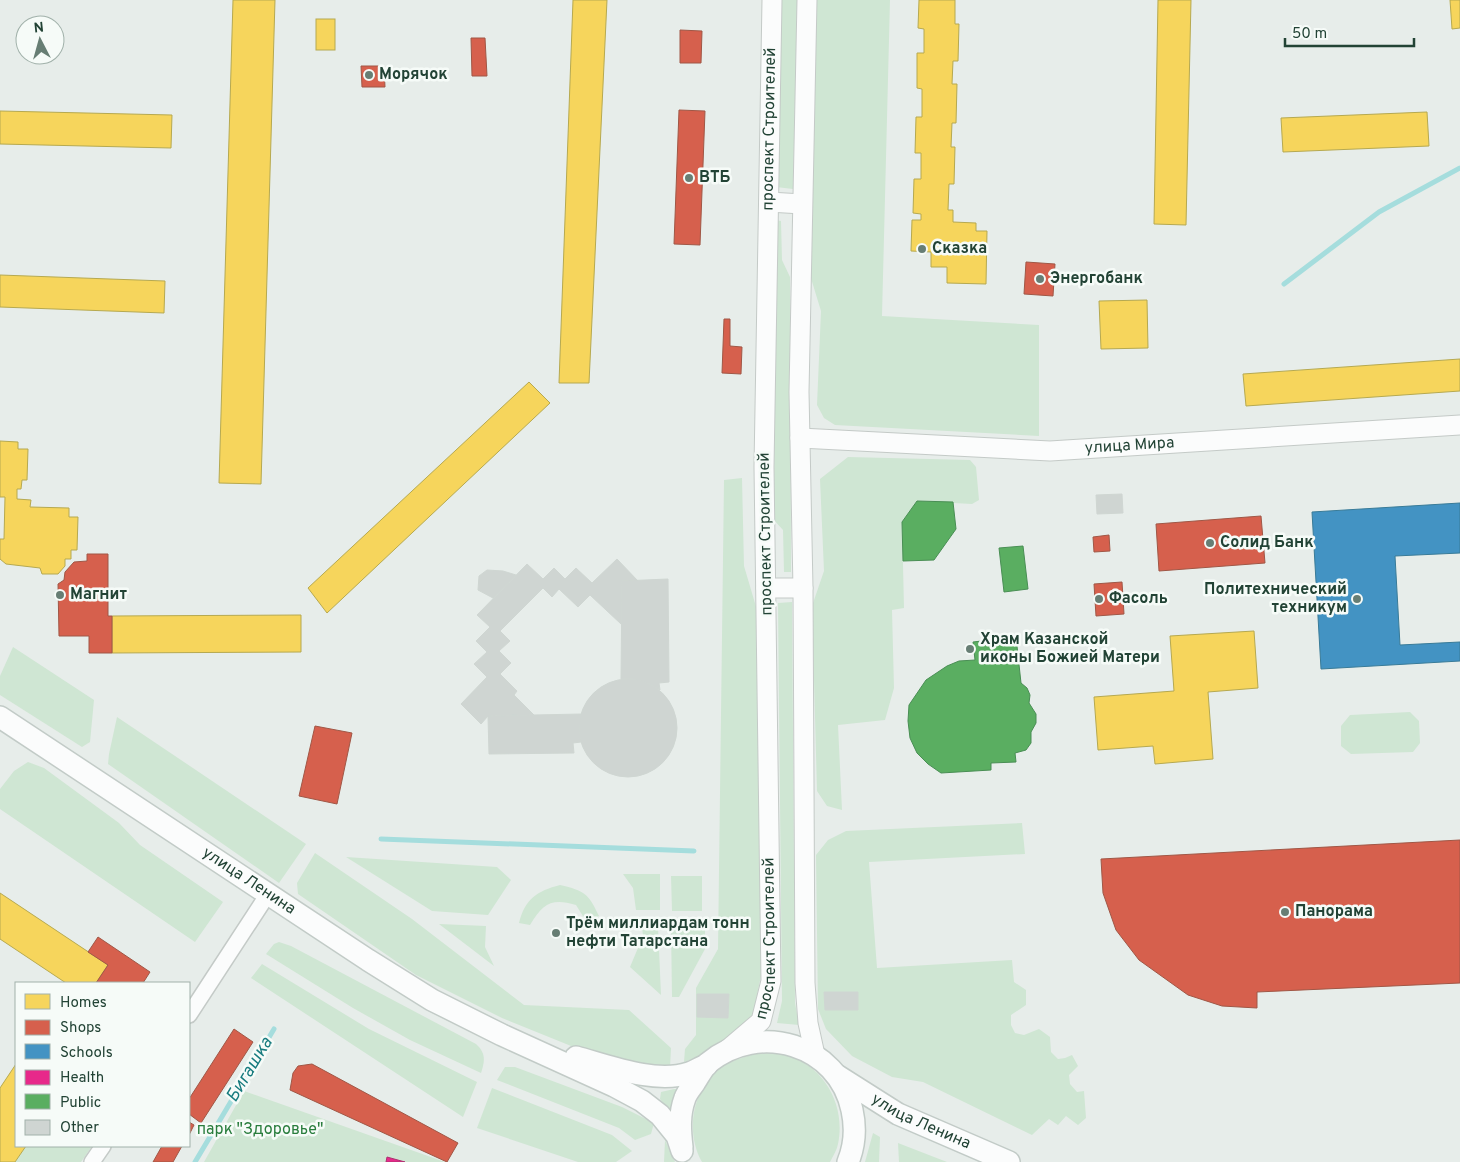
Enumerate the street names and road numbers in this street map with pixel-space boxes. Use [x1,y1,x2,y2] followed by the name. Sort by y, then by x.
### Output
[758,47,781,211] street label: проспект Строителей
[1084,433,1175,459] street label: улица Мира
[755,452,777,616] street label: проспект Строителей
[198,843,299,919] street label: улица Ленина
[752,857,781,1022] street label: проспект Строителей
[867,1089,974,1154] street label: улица Ленина

